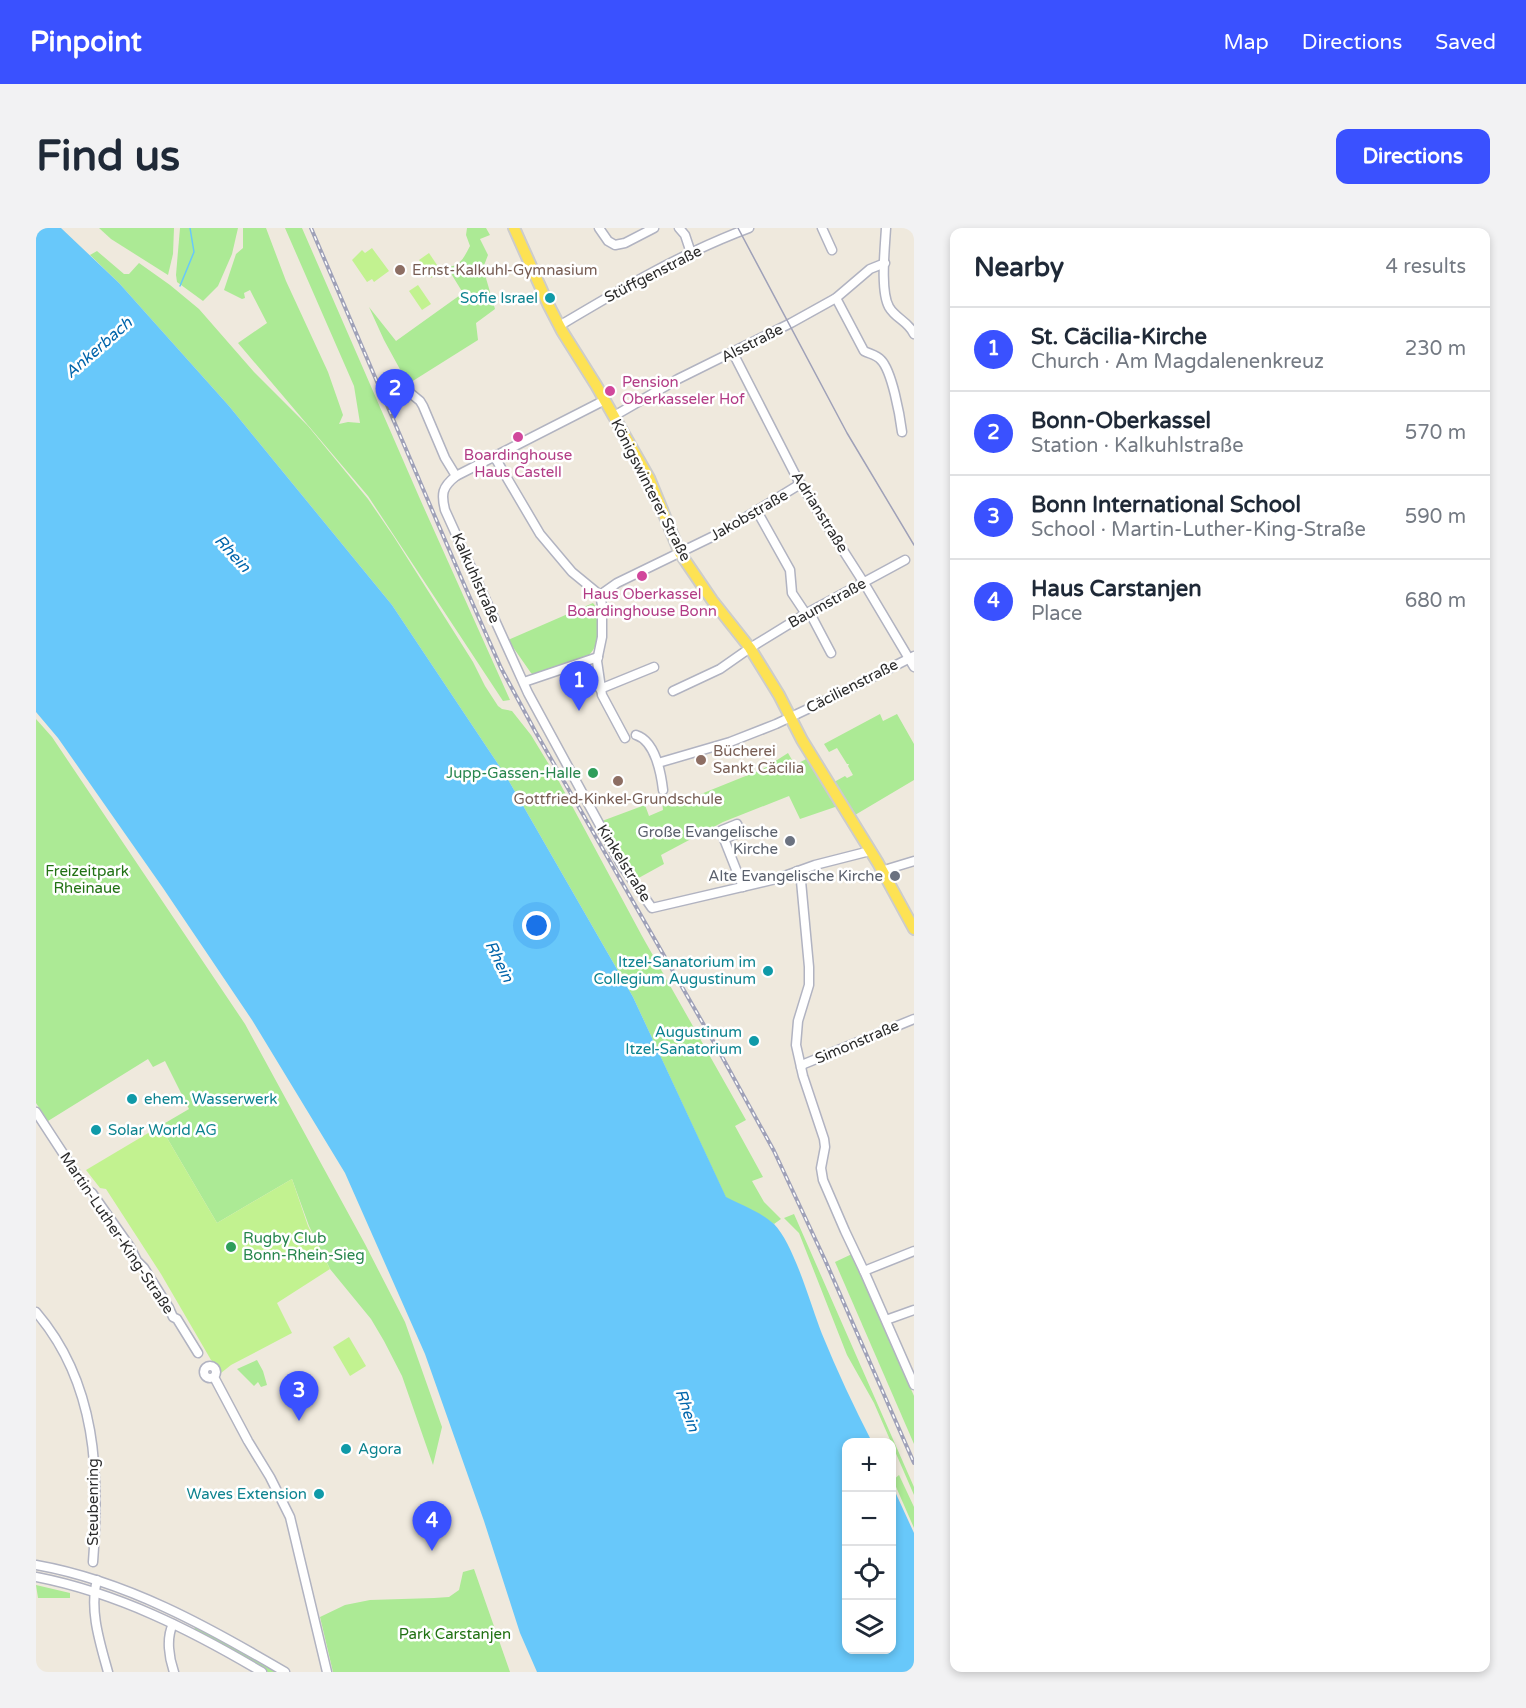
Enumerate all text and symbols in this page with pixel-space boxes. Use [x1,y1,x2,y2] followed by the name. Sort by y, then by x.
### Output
[30,25,142,59] text: Pinpoint
[1223,30,1269,55] text: Map
[1302,30,1402,55] text: Directions
[1435,30,1496,55] text: Saved
[1336,129,1490,184] button: Directions
[36,131,180,182] text: Find us
[601,242,705,306] street label: Stüffgenstraße
[974,252,1064,283] text: Nearby
[1386,255,1466,279] text: 4 results
[412,261,598,279] place label: Ernst-Kalkuhl-Gymnasium
[393,263,407,277] marker: Ernst-Kalkuhl-Gymnasium
[460,289,538,307] place label: Sofie Israel
[543,291,557,305] marker: Sofie Israel
[61,312,137,382] water label: Ankerbach
[718,320,786,366] street label: Alsstraße
[1031,324,1207,350] text: St. Cäcilia-Kirche
[987,337,1000,361] text: 1
[1405,337,1466,361] text: 230 m
[1031,350,1324,374] text: Church · Am Magdalenenkreuz
[376,370,414,419] pin: 2
[622,373,745,408] place label: Pension Oberkasseler Hof
[603,384,617,398] marker: Pension Oberkasseler Hof
[1031,408,1211,434] text: Bonn-Oberkassel
[607,416,695,564] street label: Königswinterer Straße
[987,421,1000,445] text: 2
[1405,421,1466,445] text: 570 m
[511,430,525,444] marker: Boardinghouse Haus Castell
[1031,434,1243,458] text: Station · Kalkuhlstraße
[464,446,572,481] place label: Boardinghouse Haus Castell
[788,468,852,556] street label: Adrianstraße
[707,486,791,544] street label: Jakobstraße
[1031,492,1301,518] text: Bonn International School
[987,505,1000,529] text: 3
[1405,505,1466,529] text: 590 m
[1031,518,1366,542] text: School · Martin-Luther-King-Straße
[448,530,504,626] street label: Kalkuhlstraße
[210,531,255,577] water label: Rhein
[635,569,649,583] marker: Haus Oberkassel Boardinghouse Bonn
[785,574,869,632] street label: Baumstraße
[1031,576,1202,602] text: Haus Carstanjen
[567,585,717,620] place label: Haus Oberkassel Boardinghouse Bonn
[987,589,1000,613] text: 4
[1405,589,1466,613] text: 680 m
[1031,602,1082,626] text: Place
[803,655,901,717] street label: Cäcilienstraße
[560,662,598,711] pin: 1
[713,742,804,777] place label: Bücherei Sankt Cäcilia
[694,753,708,767] marker: Bücherei Sankt Cäcilia
[446,764,581,782] place label: Jupp-Gassen-Halle
[586,766,600,780] marker: Jupp-Gassen-Halle
[611,774,625,788] marker: Gottfried-Kinkel-Grundschule
[513,790,723,808] place label: Gottfried-Kinkel-Grundschule
[593,821,655,905] street label: Kinkelstraße
[637,823,778,858] place label: Große Evangelische Kirche
[783,834,797,848] marker: Große Evangelische Kirche
[45,862,129,897] park label: Freizeitpark Rheinaue
[708,867,883,885] place label: Alte Evangelische Kirche
[888,869,902,883] marker: Alte Evangelische Kirche
[522,911,551,940] your location
[480,937,518,987] water label: Rhein
[593,953,756,988] place label: Itzel-Sanatorium im Collegium Augustinum
[761,964,775,978] marker: Itzel-Sanatorium im Collegium Augustinum
[812,1016,902,1068] street label: Simonstraße
[625,1023,742,1058] place label: Augustinum Itzel-Sanatorium
[747,1034,761,1048] marker: Augustinum Itzel-Sanatorium
[144,1090,278,1108] place label: ehem. Wasserwerk
[125,1092,139,1106] marker: ehem. Wasserwerk
[108,1121,217,1139] place label: Solar World AG
[89,1123,103,1137] marker: Solar World AG
[56,1149,178,1317] street label: Martin-Luther-King-Straße
[243,1229,365,1264] place label: Rugby Club Bonn-Rhein-Sieg
[224,1240,238,1254] marker: Rugby Club Bonn-Rhein-Sieg
[280,1372,318,1421] pin: 3
[670,1386,704,1436] water label: Rhein
[842,1438,896,1654] map controls
[842,1438,896,1492] button: +
[358,1440,402,1458] place label: Agora
[339,1442,353,1456] marker: Agora
[84,1458,102,1546] street label: Steubenring
[187,1485,307,1503] place label: Waves Extension
[312,1487,326,1501] marker: Waves Extension
[842,1492,896,1546] button: −
[412,1502,452,1551] pin: 4
[842,1546,896,1600] button: locate
[842,1600,896,1654] button: layers
[399,1625,511,1643] park label: Park Carstanjen

